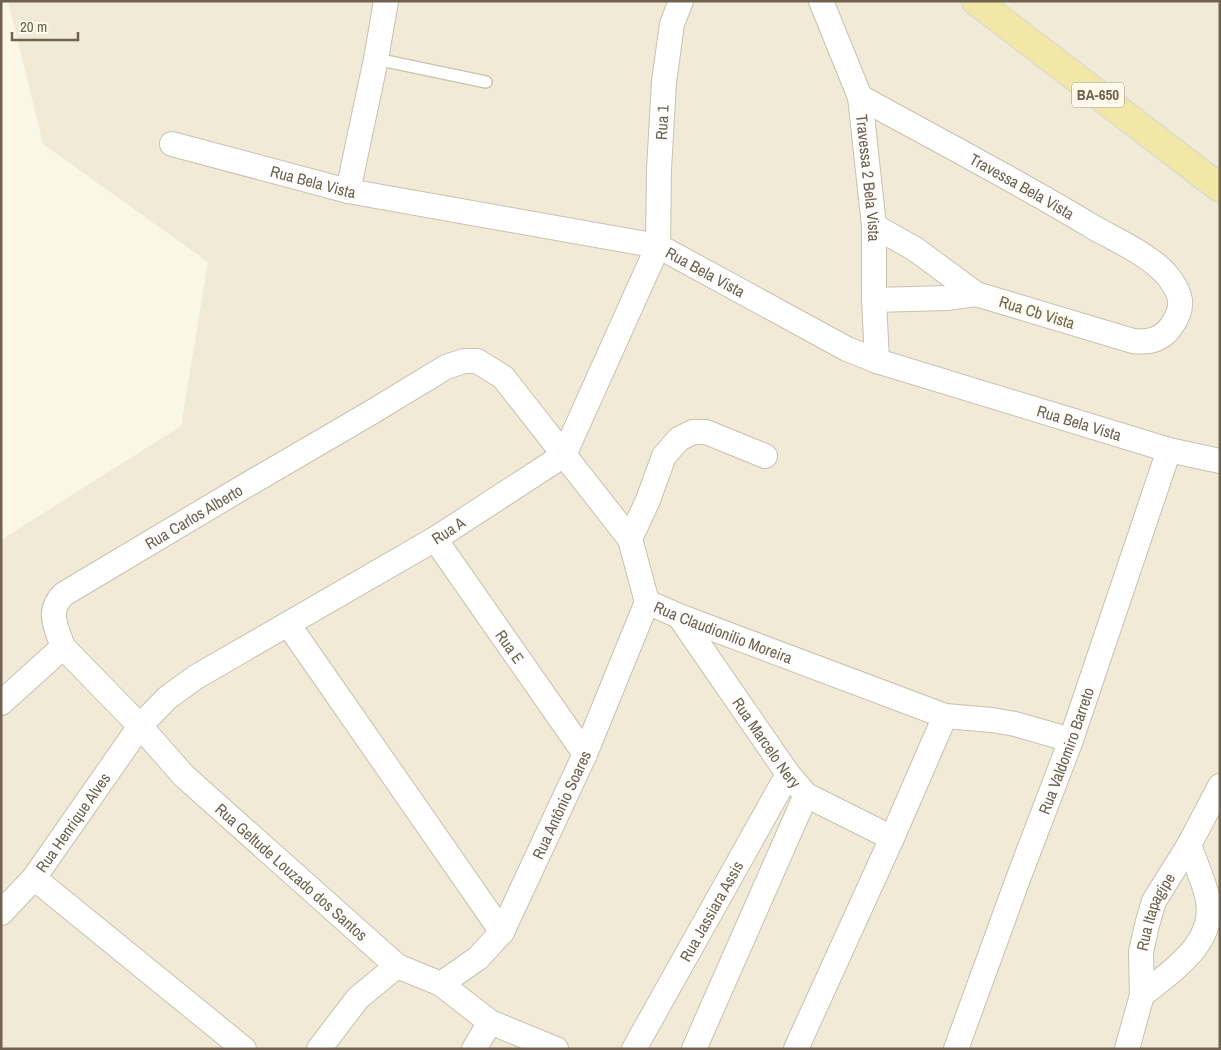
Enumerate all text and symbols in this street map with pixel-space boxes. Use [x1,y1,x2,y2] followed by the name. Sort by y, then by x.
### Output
[12,10,79,42] scale bar
[20,16,47,37] text: 20 m
[1072,82,1124,108] road number: BA-650
[650,103,674,140] street label: Rua 1
[851,113,885,242] street label: Travessa 2 Bela Vista
[966,148,1079,225] street label: Travessa Bela Vista
[268,160,358,203] street label: Rua Bela Vista
[662,241,750,303] street label: Rua Bela Vista
[997,290,1078,334] street label: Rua Cb Vista
[1034,399,1125,446] street label: Rua Bela Vista
[141,479,247,554] street label: Rua Carlos Alberto
[427,511,470,549] street label: Rua A
[651,595,796,669] street label: Rua Claudionilio Moreira
[490,625,529,668] street label: Rua E
[1033,684,1099,817] street label: Rua Valdomiro Barreto
[727,693,806,793] street label: Rua Marcelo Nery
[527,747,596,863] street label: Rua Antônio Soares
[30,768,115,876] street label: Rua Henrique Alves
[211,798,372,946] street label: Rua Geltude Louzado dos Santos
[674,857,748,966] street label: Rua Jassiara Assis
[1131,868,1180,953] street label: Rua Itapagipe

